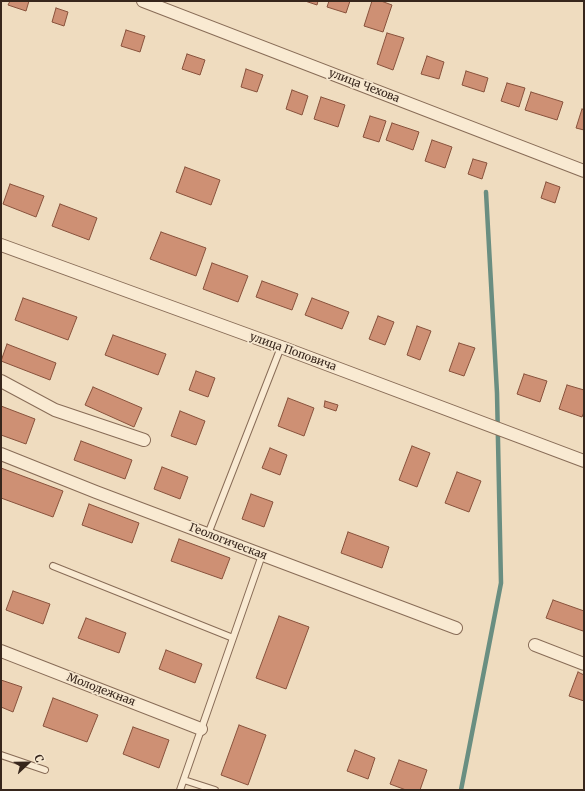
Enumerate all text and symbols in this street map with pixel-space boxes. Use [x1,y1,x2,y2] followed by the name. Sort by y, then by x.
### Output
[327,66,401,106] street label: улица Чехова
[248,330,338,374] street label: улица Поповича
[187,521,269,563] street label: Геологическая
[65,671,137,709] street label: Молодежная
[8,743,48,783] north arrow
[31,752,47,765] text: С

